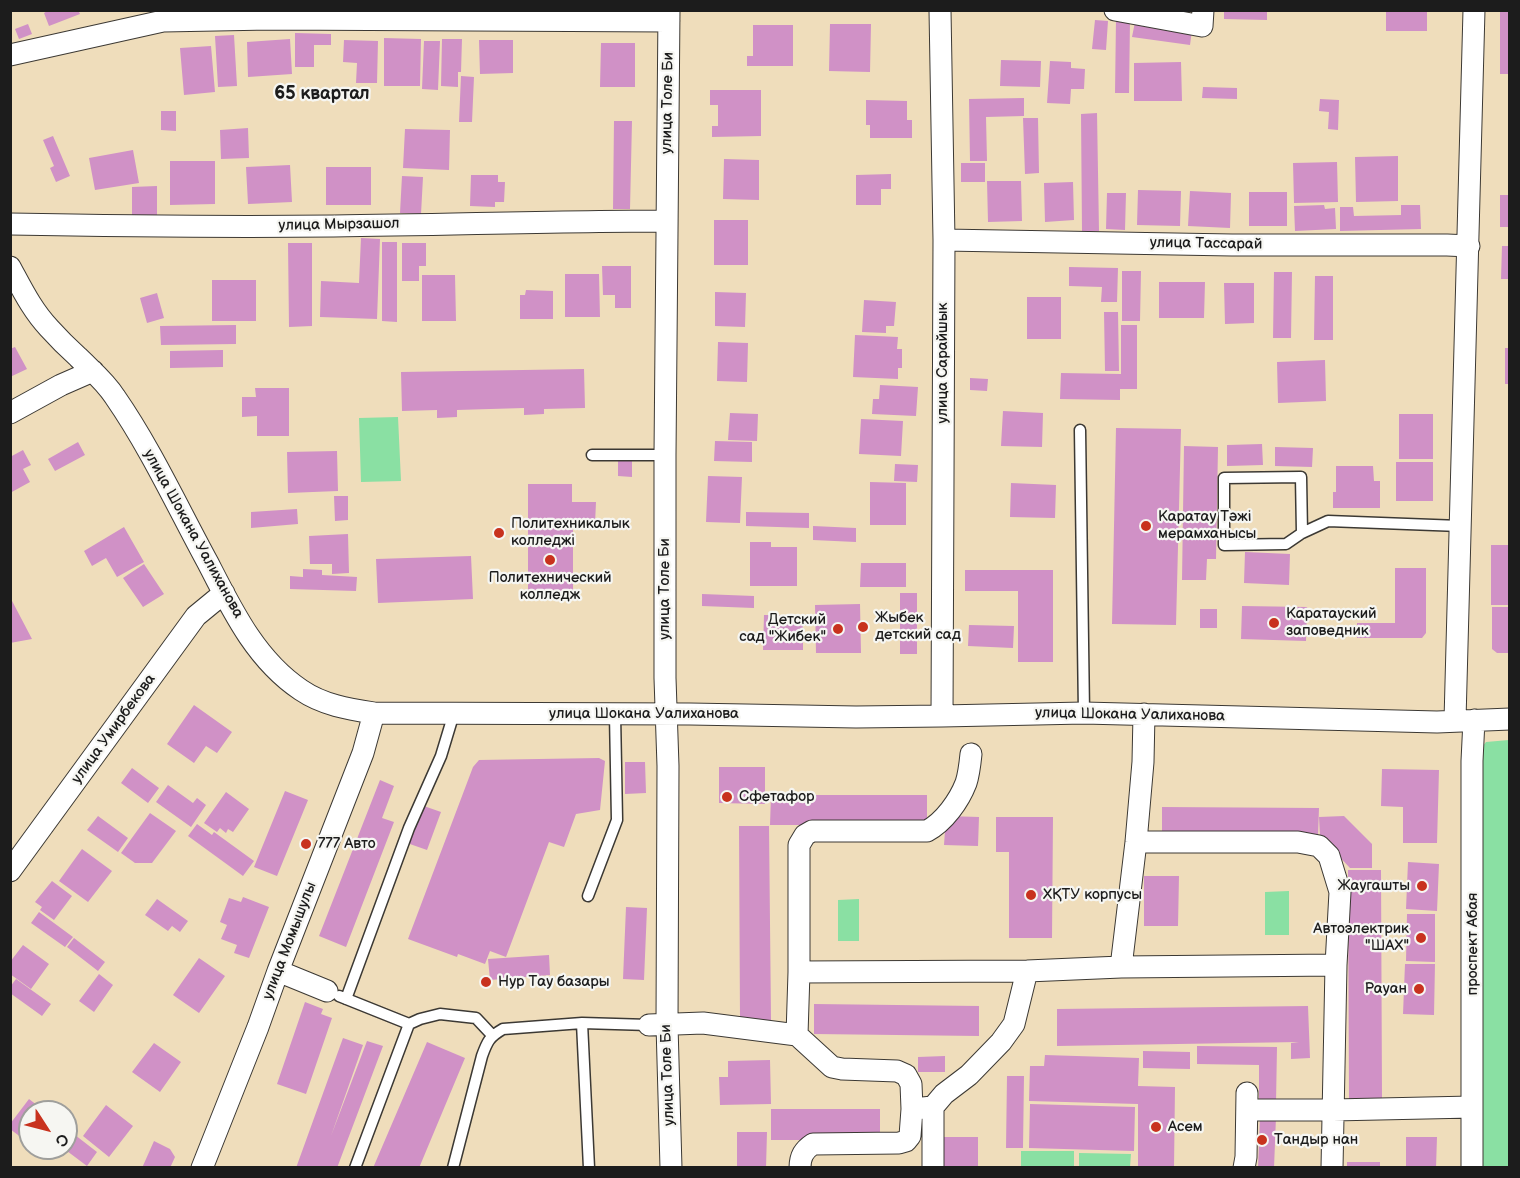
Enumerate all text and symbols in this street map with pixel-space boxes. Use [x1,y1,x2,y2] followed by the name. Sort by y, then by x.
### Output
[658,52,678,154] street label: улица Толе Би
[274,83,370,105] district label: 65 квартал
[278,215,400,235] street label: улица Мырзашол
[1150,234,1262,254] street label: улица Тассарай
[934,303,952,423] street label: улица Сарайшык
[139,447,247,621] street label: улица Шокана Уалиханова
[1158,508,1256,543] place label: Каратау Тәжі мерамханысы
[511,515,630,550] place label: Политехникалык колледжі
[1139,519,1153,533] marker: Каратау Тәжі мерамханысы
[492,526,506,540] marker: Политехникалык колледжі
[656,538,674,640] street label: улица Толе Би
[543,553,557,567] marker: Политехнический колледж
[488,569,612,604] place label: Политехнический колледж
[1286,605,1377,640] place label: Каратауский заповедник
[875,609,961,644] place label: Жыбек детский сад
[739,611,826,646] place label: Детский сад "Жибек"
[1267,616,1281,630] marker: Каратауский заповедник
[856,620,870,634] marker: Жыбек детский сад
[831,622,845,636] marker: Детский сад "Жибек"
[68,671,160,787] street label: улица Умирбекова
[1035,704,1225,726] street label: улица Шокана Уалиханова
[549,705,739,723] street label: улица Шокана Уалиханова
[739,788,814,806] place label: Сфетафор
[720,790,734,804] marker: Сфетафор
[318,835,376,853] place label: 777 Авто
[299,837,313,851] marker: 777 Авто
[1337,877,1410,895] place label: Жаугашты
[1415,879,1429,893] marker: Жаугашты
[259,880,321,1002] street label: улица Момышулы
[1043,886,1142,904] place label: ХҚТУ корпусы
[1024,888,1038,902] marker: ХҚТУ корпусы
[1464,893,1482,995] street label: проспект Абая
[1313,920,1409,955] place label: Автоэлектрик "ШАХ"
[1414,931,1428,945] marker: Автоэлектрик "ШАХ"
[498,973,610,991] place label: Нур Тау базары
[479,975,493,989] marker: Нур Тау базары
[1364,980,1407,998] place label: Рауан
[1412,982,1426,996] marker: Рауан
[657,1024,679,1126] street label: улица Толе Би
[18,1100,78,1160] north arrow
[1168,1118,1203,1136] place label: Асем
[1149,1120,1163,1134] marker: Асем
[50,1130,72,1150] text: С
[1274,1131,1358,1149] place label: Тандыр нан
[1255,1133,1269,1147] marker: Тандыр нан

